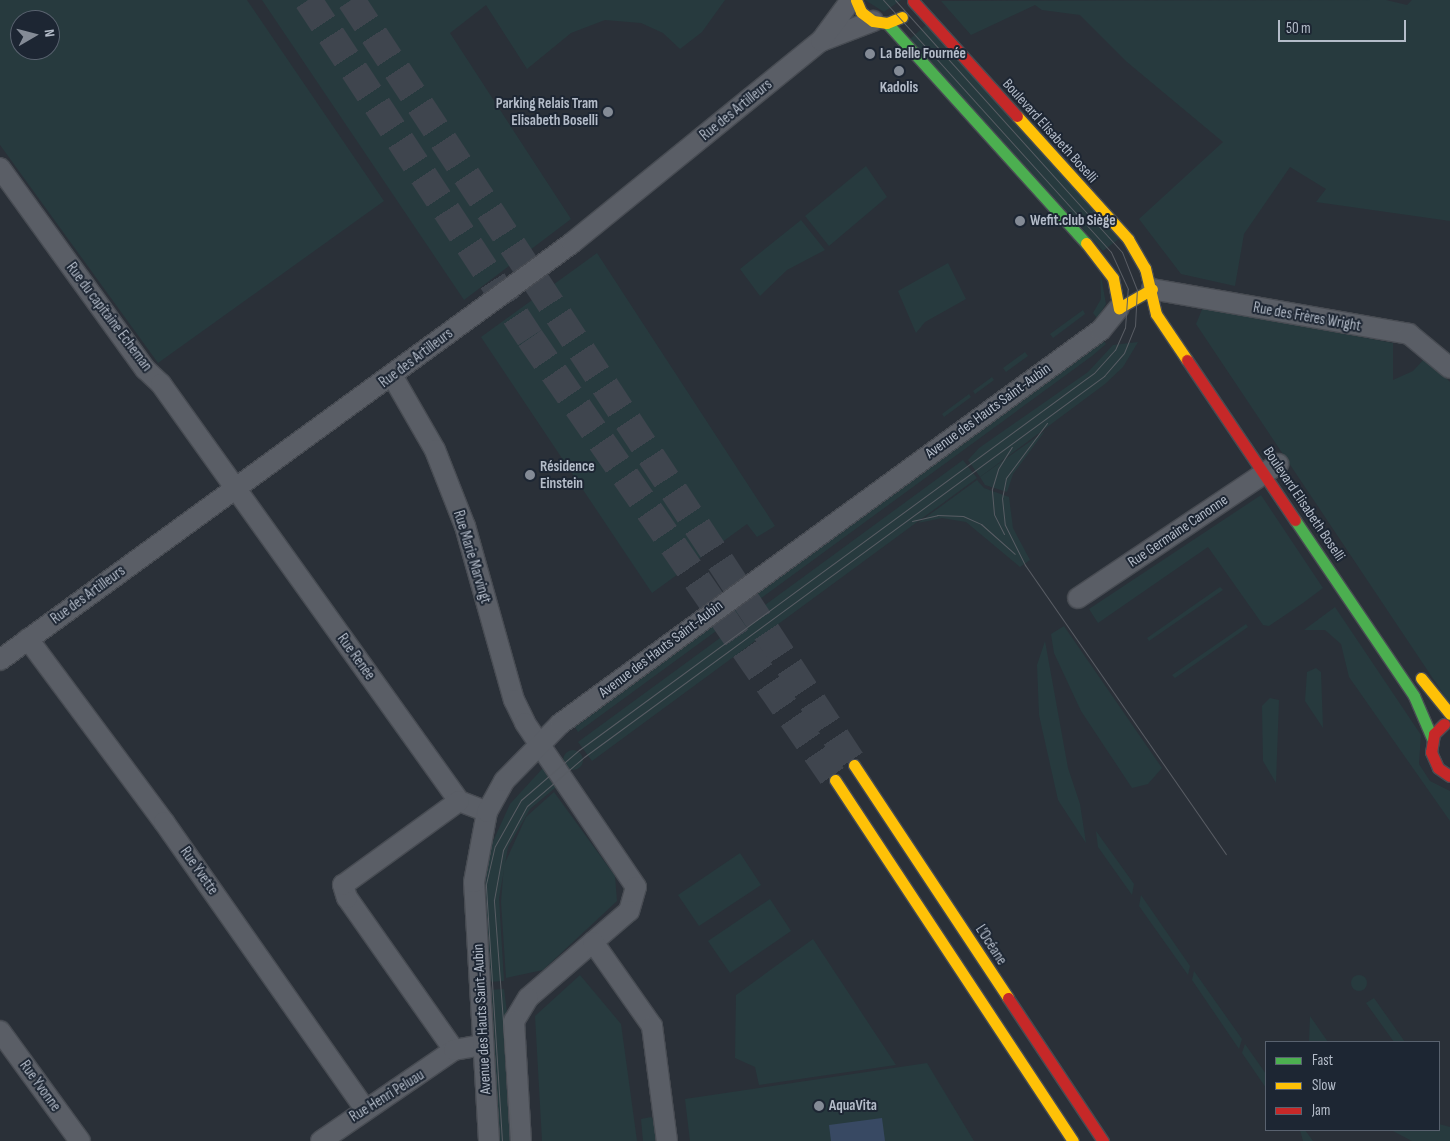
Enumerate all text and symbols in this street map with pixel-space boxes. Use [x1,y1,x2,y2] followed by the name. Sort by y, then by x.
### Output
[10,10,60,60] north arrow
[1280,10,1408,42] scale bar
[1286,19,1311,38] text: 50 m
[40,28,58,38] text: N
[880,45,966,63] place label: La Belle Fournée
[864,48,876,60] marker: La Belle Fournée
[893,65,905,77] marker: Kadolis
[696,75,776,145] street label: Rue des Artilleurs
[999,75,1101,187] street label: Boulevard Elisabeth Boselli
[880,79,918,97] place label: Kadolis
[496,94,598,129] place label: Parking Relais Tram Elisabeth Boselli
[602,106,614,118] marker: Parking Relais Tram Elisabeth Boselli
[1030,212,1116,230] place label: Wefit.club Siège
[1014,215,1026,227] marker: Wefit.club Siège
[62,259,156,375] street label: Rue du capitaine Echeman
[1252,299,1362,335] street label: Rue des Frères Wright
[376,324,456,392] street label: Rue des Artilleurs
[922,360,1054,462] street label: Avenue des Hauts Saint-Aubin
[1259,444,1349,564] street label: Boulevard Elisabeth Boselli
[540,457,595,492] place label: Résidence Einstein
[524,469,536,481] marker: Résidence Einstein
[1125,491,1231,571] street label: Rue Germaine Canonne
[449,508,495,606] street label: Rue Marie Marvingt
[47,562,129,628] street label: Rue des Artilleurs
[596,597,726,701] street label: Avenue des Hauts Saint-Aubin
[333,630,379,684] street label: Rue Renée
[176,844,222,898] street label: Rue Yvette
[971,922,1011,968] street label: L’Océane
[469,943,495,1095] street label: Avenue des Hauts Saint-Aubin
[1265,1041,1440,1131] legend
[1312,1051,1333,1070] text: Fast
[16,1057,64,1115] street label: Rue Yvonne
[346,1066,428,1126] street label: Rue Henri Peluau
[1312,1076,1336,1095] text: Slow
[829,1097,877,1115] place label: AquaVita
[813,1100,825,1112] marker: AquaVita
[1312,1101,1330,1120] text: Jam

